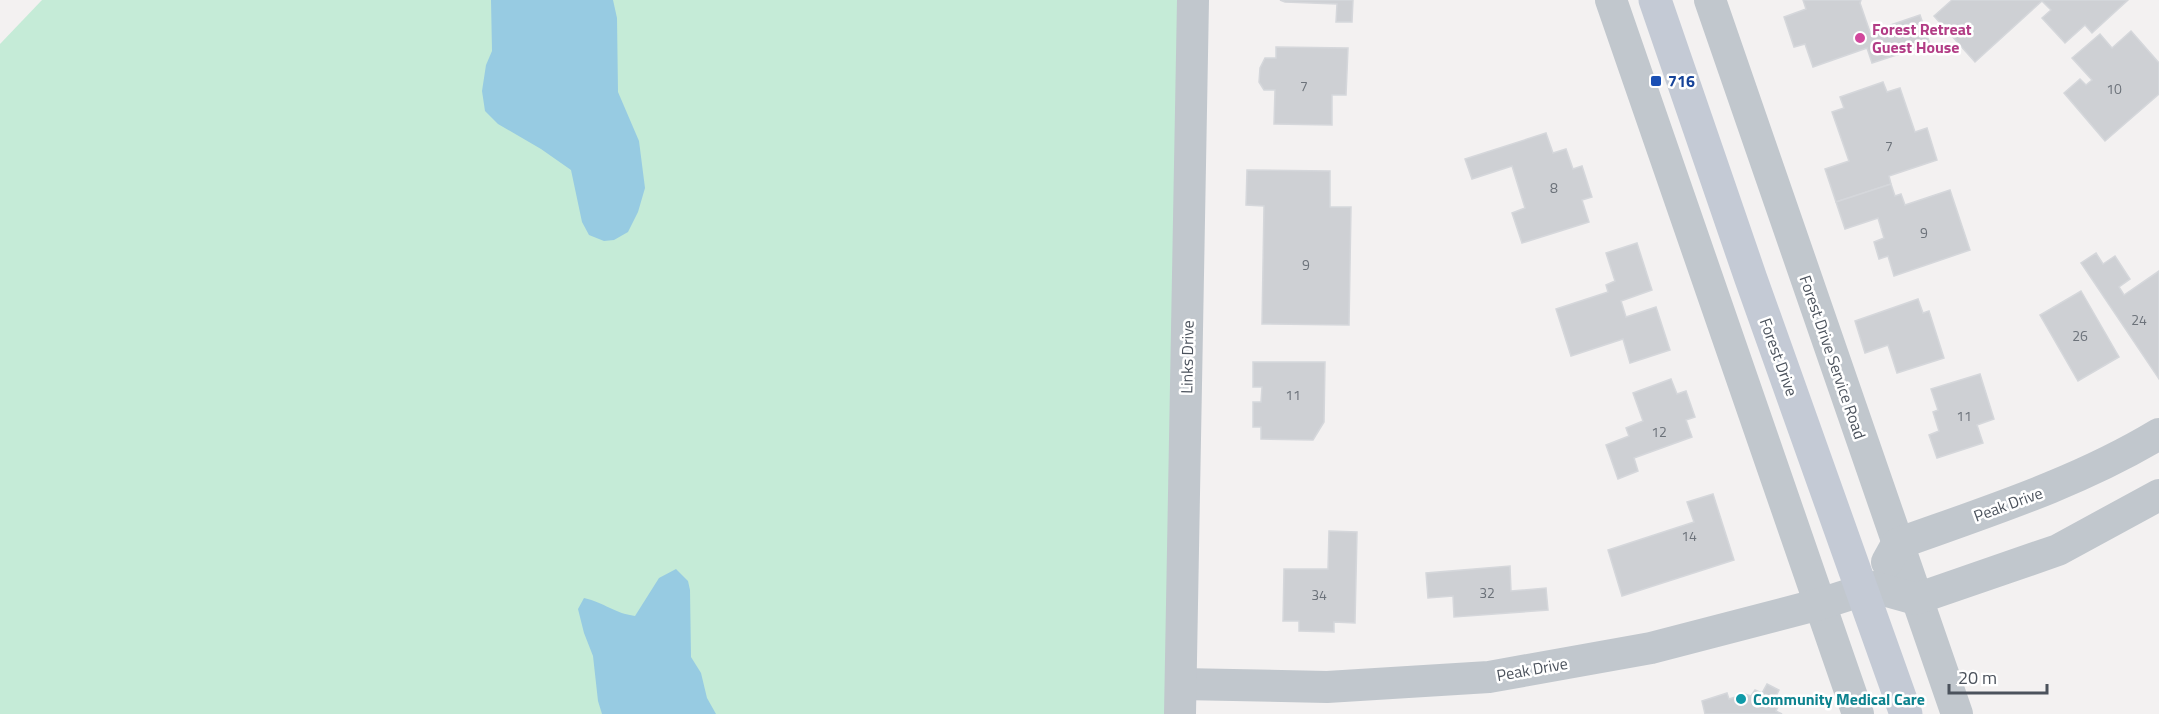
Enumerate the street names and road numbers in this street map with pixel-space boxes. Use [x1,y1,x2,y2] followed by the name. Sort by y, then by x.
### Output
[1794,272,1872,442] street label: Forest Drive Service Road
[1754,315,1804,399] street label: Forest Drive
[1174,320,1200,394] street label: Links Drive
[1970,480,2046,528] street label: Peak Drive
[1495,651,1569,687] street label: Peak Drive

